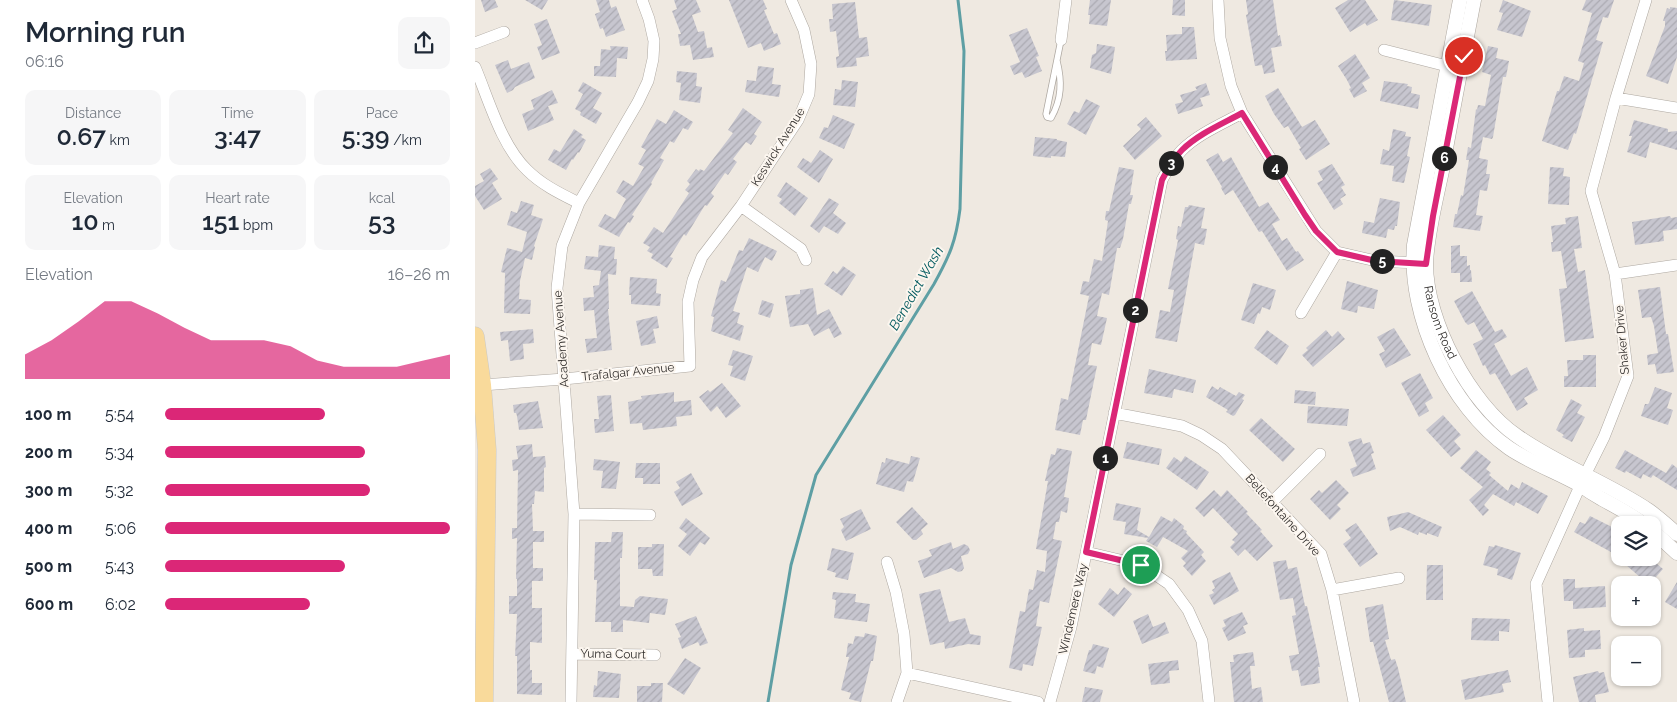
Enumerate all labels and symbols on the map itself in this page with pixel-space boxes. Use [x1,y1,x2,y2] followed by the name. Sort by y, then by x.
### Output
[1443,35,1485,77] pin
[748,105,808,189] street label: Keswick Avenue
[1431,146,1457,170] pin: 6
[1159,150,1183,176] pin: 3
[1263,154,1287,180] pin: 4
[886,243,946,333] water label: Benedict Wash
[1369,248,1395,274] pin: 5
[1421,285,1460,362] street label: Ransom Road
[551,290,571,388] street label: Academy Avenue
[1123,298,1147,322] pin: 2
[1612,305,1632,375] street label: Shaker Drive
[581,360,675,384] street label: Trafalgar Avenue
[1093,446,1117,470] pin: 1
[1243,471,1323,559] street label: Bellefontaine Drive
[1120,544,1162,586] pin
[1056,562,1090,656] street label: Windemere Way
[580,646,646,662] street label: Yuma Court

